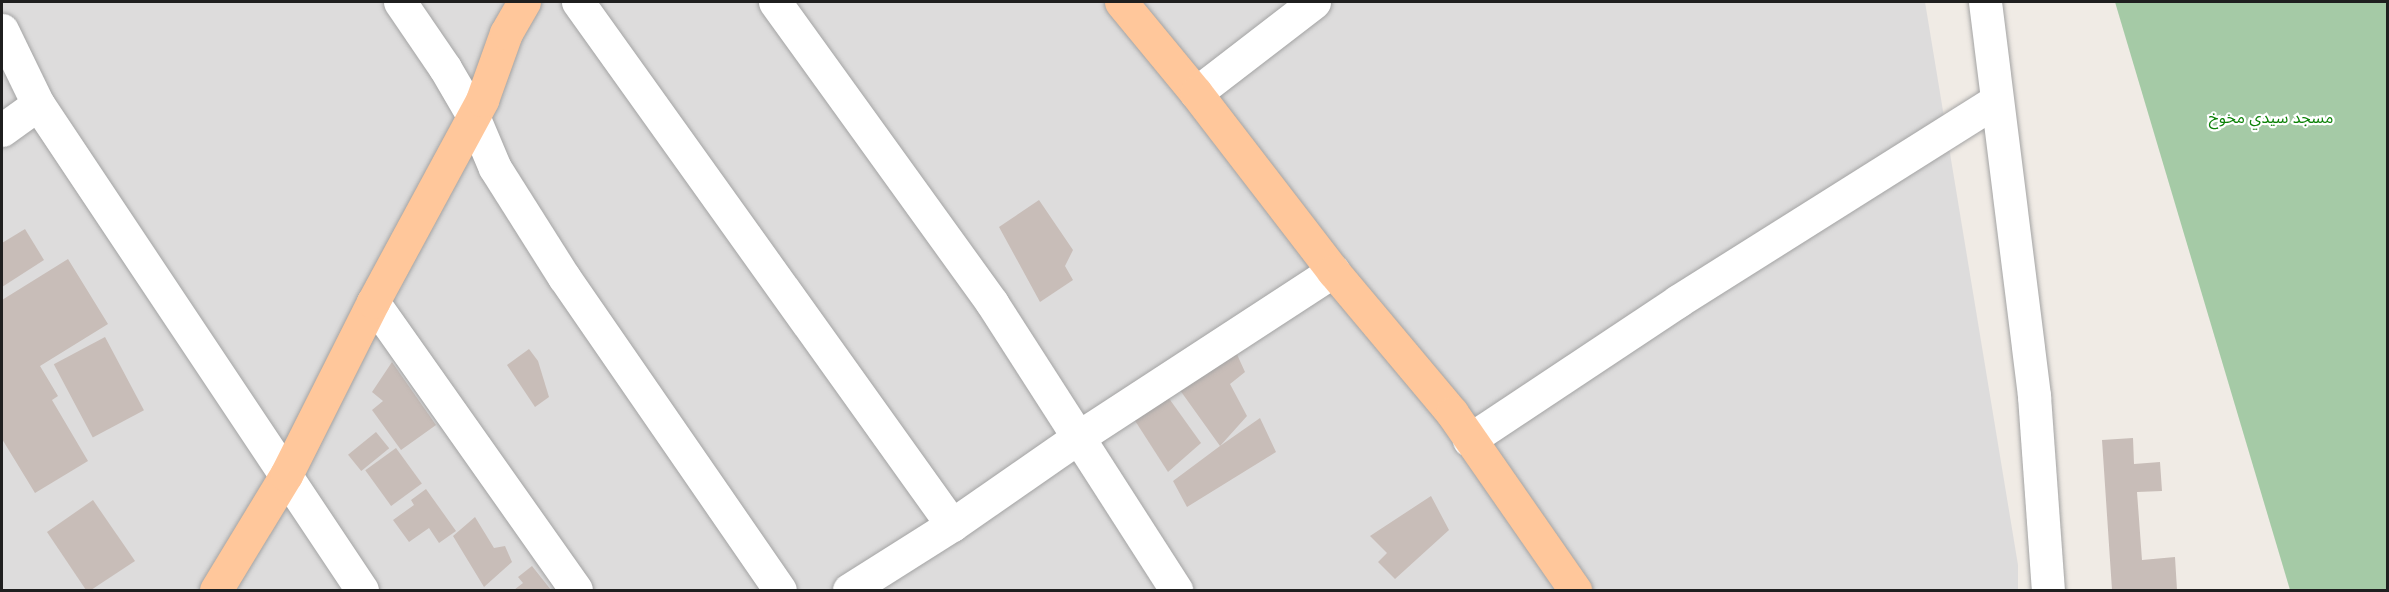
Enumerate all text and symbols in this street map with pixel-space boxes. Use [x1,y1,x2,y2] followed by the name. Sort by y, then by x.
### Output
[2209,108,2333,128] park label: مسجد سيدي مخوخ

